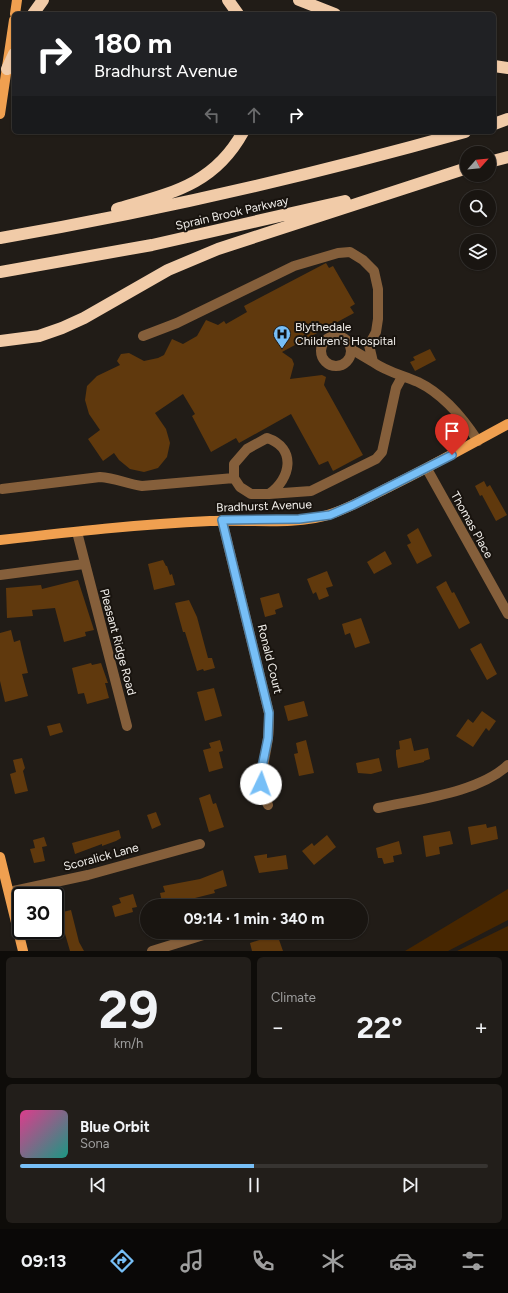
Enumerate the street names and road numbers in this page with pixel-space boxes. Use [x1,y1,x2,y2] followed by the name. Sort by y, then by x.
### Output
[174,193,291,233] street label: Sprain Brook Parkway
[448,489,496,561] street label: Thomas Place
[216,497,312,515] street label: Bradhurst Avenue
[97,587,139,697] street label: Pleasant Ridge Road
[255,623,285,696] street label: Ronald Court
[62,840,141,874] street label: Scoralick Lane

